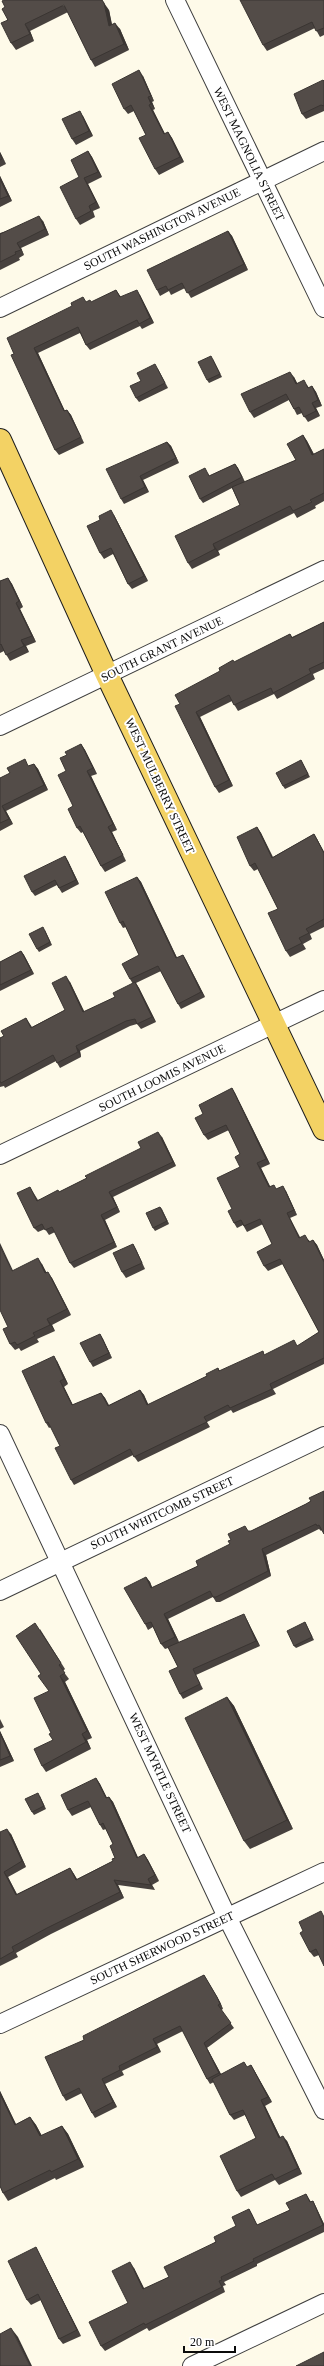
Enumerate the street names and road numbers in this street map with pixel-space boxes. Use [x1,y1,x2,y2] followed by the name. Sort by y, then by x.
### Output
[210,85,288,224] street label: WEST MAGNOLIA STREET
[81,185,243,273] street label: SOUTH WASHINGTON AVENUE
[99,613,225,685] street label: SOUTH GRANT AVENUE
[122,716,198,857] street label: WEST MULBERRY STREET
[96,1041,228,1115] street label: SOUTH LOOMIS AVENUE
[88,1473,236,1552] street label: SOUTH WHITCOMB STREET
[126,1711,194,1836] street label: WEST MYRTLE STREET
[88,1908,237,1988] street label: SOUTH SHERWOOD STREET

